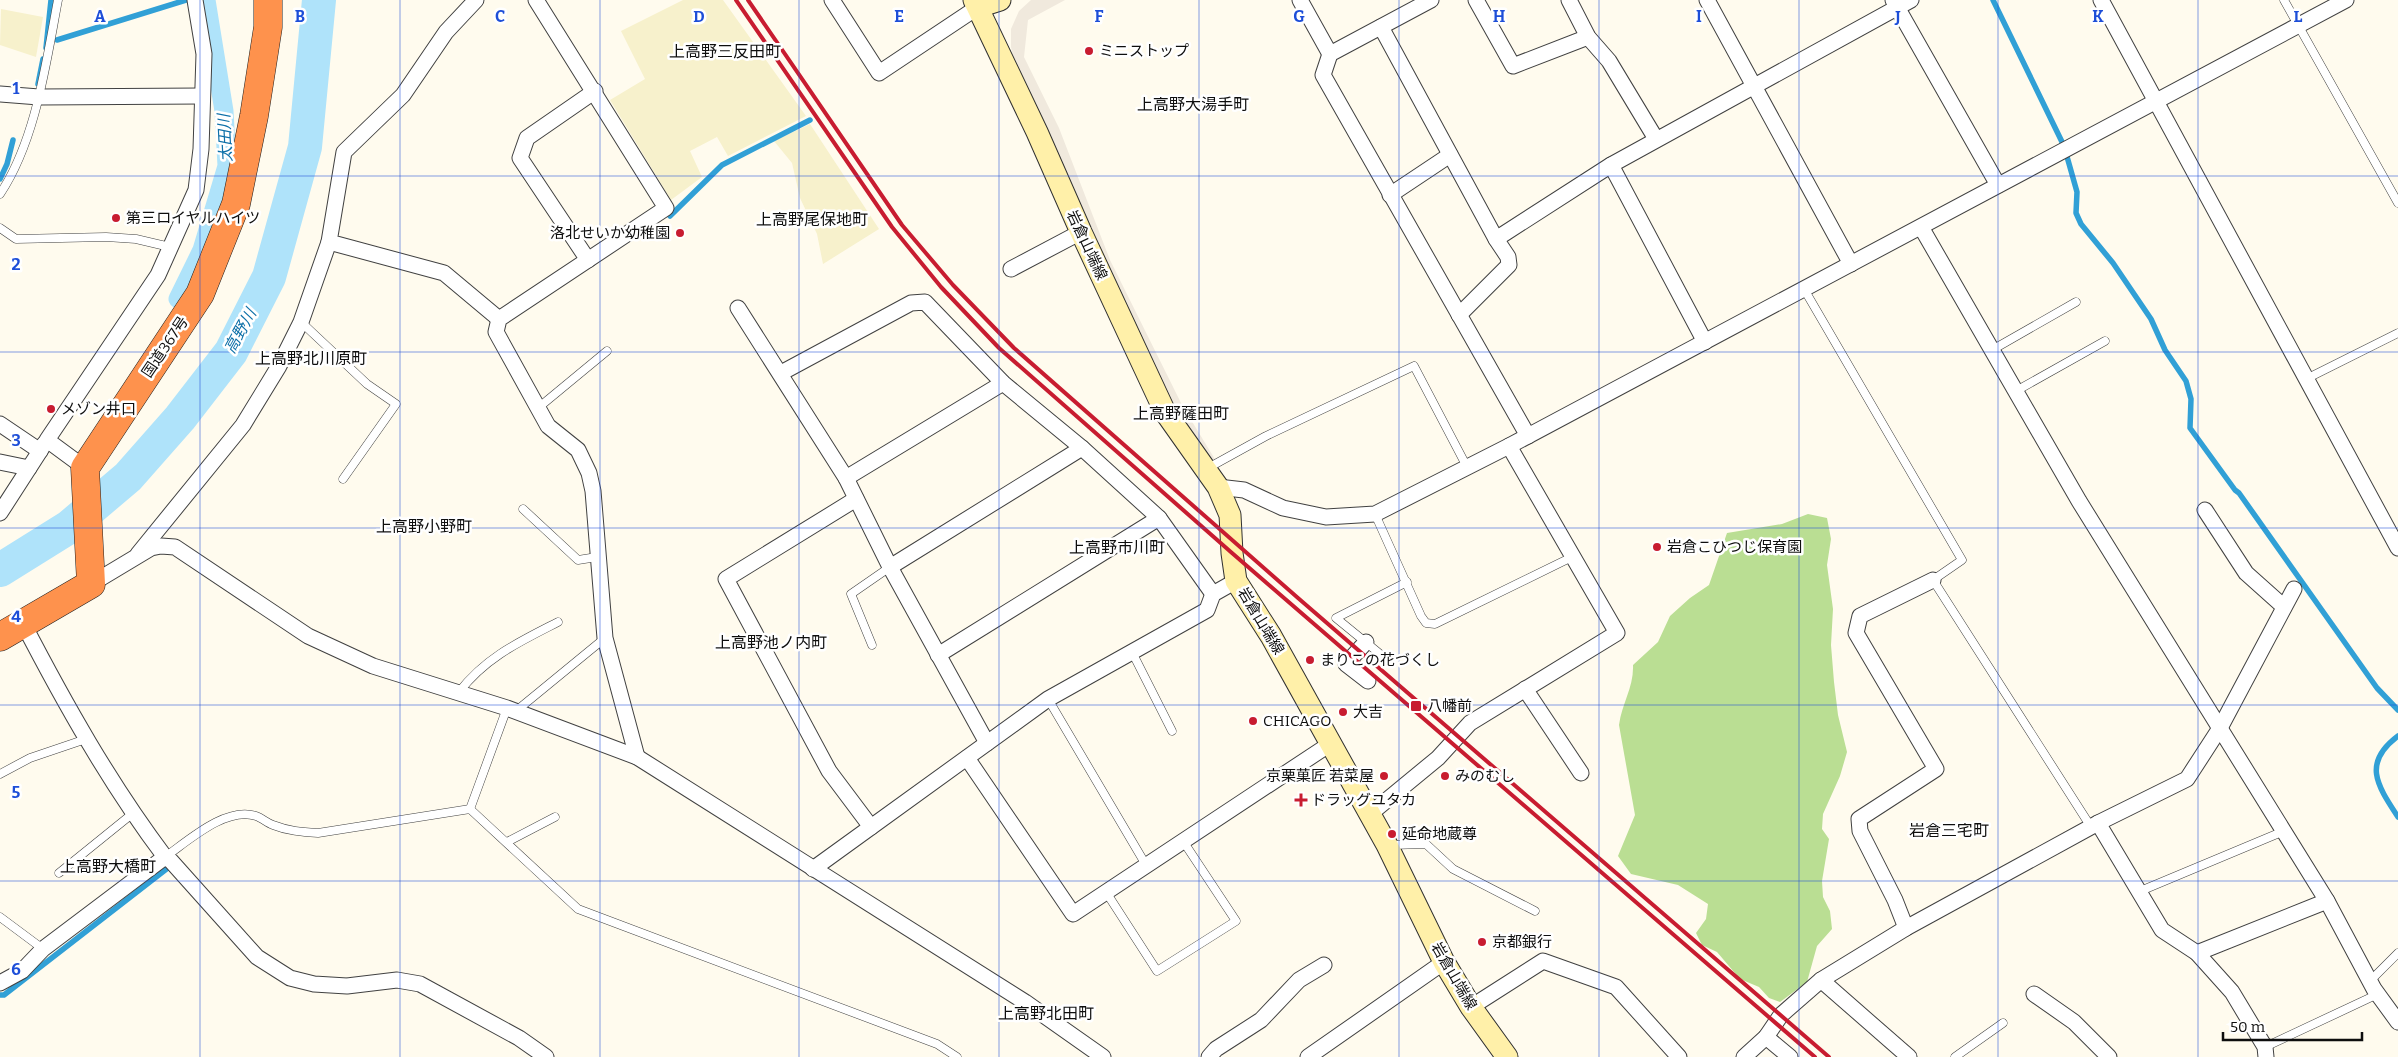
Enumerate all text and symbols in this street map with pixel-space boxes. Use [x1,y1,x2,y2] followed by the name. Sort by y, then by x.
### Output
[94,7,106,26] text: A
[295,7,305,26] text: B
[495,7,505,26] text: C
[693,7,705,26] text: D
[894,7,904,26] text: E
[1095,7,1104,26] text: F
[1293,7,1305,26] text: G
[1493,7,1506,26] text: H
[1696,7,1702,26] text: I
[1894,7,1901,26] text: J
[2092,7,2104,26] text: K
[2294,7,2303,26] text: L
[669,42,781,61] district label: 上高野三反田町
[1099,42,1189,60] place label: ミニストップ
[1083,45,1095,57] marker: ミニストップ
[13,79,20,98] text: 1
[1137,95,1249,114] district label: 上高野大湯手町
[214,112,236,162] water label: 太田川
[1063,207,1111,283] street label: 岩倉山端線
[126,209,260,227] place label: 第三ロイヤルハイツ
[756,210,868,229] district label: 上高野尾保地町
[110,212,122,224] marker: 第三ロイヤルハイツ
[550,224,670,242] place label: 洛北せいか幼稚園
[674,227,686,239] marker: 洛北せいか幼稚園
[11,255,21,274] text: 2
[220,304,261,357] water label: 高野川
[138,313,192,381] street label: 国道367号
[255,349,367,368] district label: 上高野北川原町
[61,400,136,418] place label: メゾン井口
[45,403,57,415] marker: メゾン井口
[1133,404,1229,423] district label: 上高野薩田町
[11,431,21,450] text: 3
[376,517,472,536] district label: 上高野小野町
[1069,538,1165,557] district label: 上高野市川町
[1667,538,1802,556] place label: 岩倉こひつじ保育園
[1651,541,1663,553] marker: 岩倉こひつじ保育園
[1234,584,1288,658] street label: 岩倉山端線
[11,607,21,626] text: 4
[715,633,827,652] district label: 上高野池ノ内町
[1320,651,1440,669] place label: まりこの花づくし
[1304,654,1316,666] marker: まりこの花づくし
[1427,697,1472,715] place label: 八幡前
[1409,699,1423,713] marker: 八幡前
[1353,703,1383,721] place label: 大吉
[1337,706,1349,718] marker: 大吉
[1263,712,1332,730] place label: CHICAGO
[1247,715,1259,727] marker: CHICAGO
[1266,767,1374,785] place label: 京栗菓匠 若菜屋
[1455,767,1515,785] place label: みのむし
[1378,770,1390,782] marker: 京栗菓匠 若菜屋
[1439,770,1451,782] marker: みのむし
[12,783,21,802] text: 5
[1311,791,1416,809] place label: ドラッグユタカ
[1295,794,1307,806] marker: ドラッグユタカ
[1909,821,1989,840] district label: 岩倉三宅町
[1402,825,1477,843] place label: 延命地蔵尊
[1386,828,1398,840] marker: 延命地蔵尊
[60,857,156,876] district label: 上高野大橋町
[1492,933,1552,951] place label: 京都銀行
[1476,936,1488,948] marker: 京都銀行
[1427,939,1481,1013] street label: 岩倉山端線
[11,960,21,979] text: 6
[998,1004,1094,1023] district label: 上高野北田町
[2223,1010,2362,1042] scale bar
[2230,1018,2266,1036] text: 50 m

